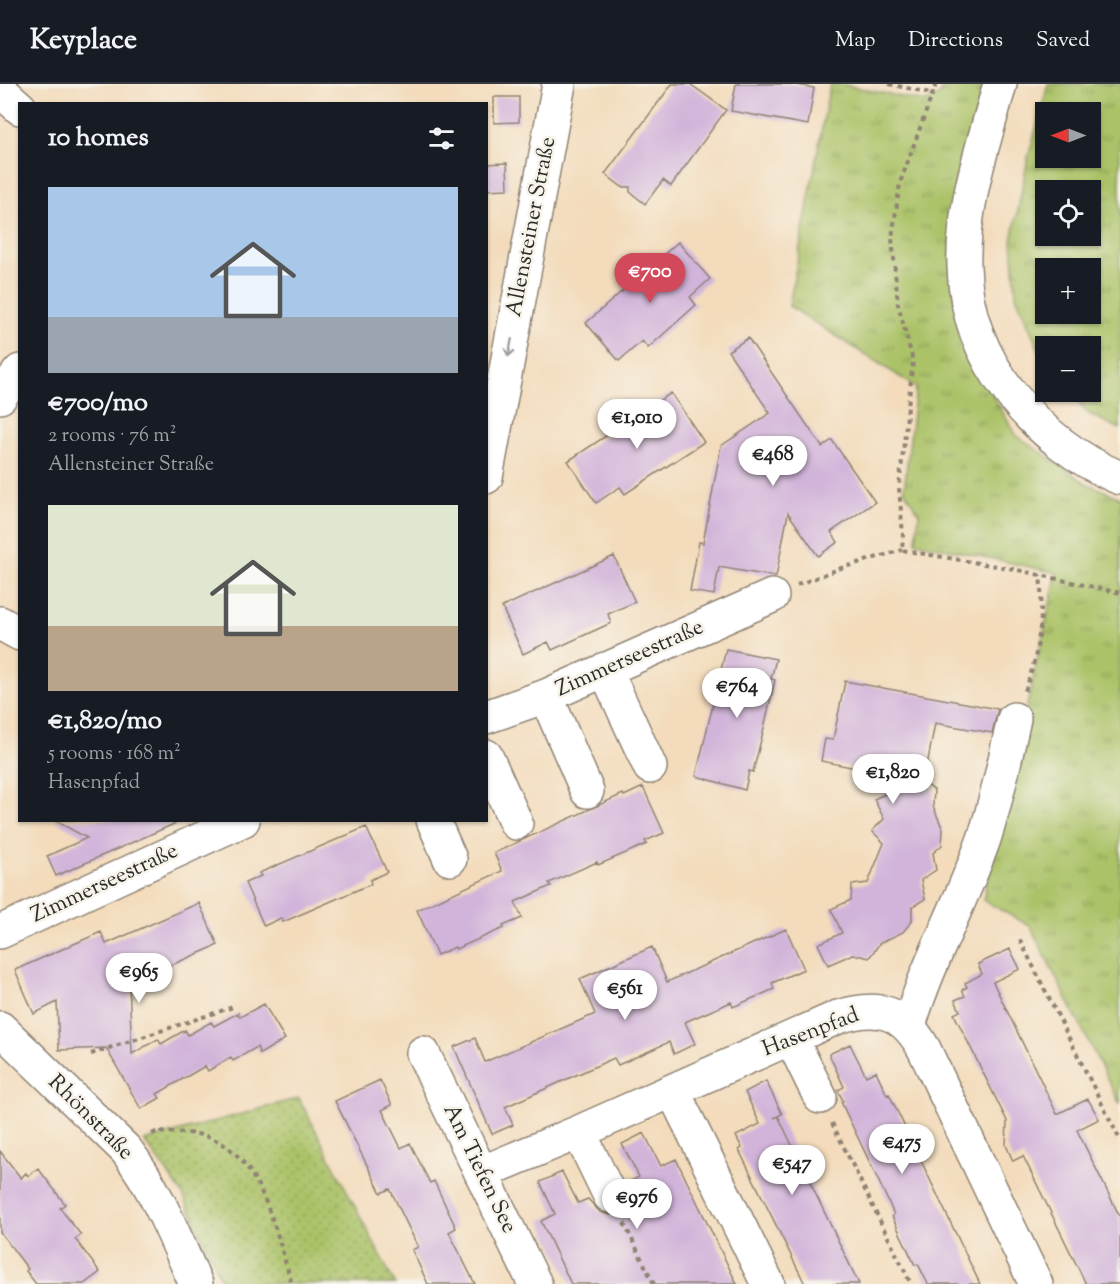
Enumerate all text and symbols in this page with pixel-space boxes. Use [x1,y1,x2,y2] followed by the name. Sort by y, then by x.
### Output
[30,21,137,61] text: Keyplace
[835,26,875,56] text: Map
[908,26,1003,56] text: Directions
[1036,26,1090,56] text: Saved
[1035,102,1101,168] north arrow
[1035,102,1101,402] map controls
[48,120,149,157] text: 10 homes
[425,122,458,155] icon: filters
[499,134,565,320] street label: Allensteiner Straße
[1035,180,1101,246] button: locate
[199,226,307,334] icon: home
[614,253,686,304] pin: €700
[628,258,672,287] text: €700
[1035,258,1101,324] button: +
[1035,336,1101,402] button: −
[504,338,515,357] one-way arrow
[48,385,148,422] text: €700/mo
[588,399,686,450] pin: €1,010
[611,404,663,433] text: €1,010
[48,422,176,451] text: 2 rooms · 76 m²
[737,436,809,487] pin: €468
[752,441,794,470] text: €468
[48,451,214,480] text: Allensteiner Straße
[199,544,307,652] icon: home
[551,612,709,706] street label: Zimmerseestraße
[701,668,773,719] pin: €764
[716,673,758,702] text: €764
[48,703,162,740] text: €1,820/mo
[48,740,181,769] text: 5 rooms · 168 m²
[844,754,942,805] pin: €1,820
[866,759,920,788] text: €1,820
[48,769,140,798] text: Hasenpfad
[26,836,184,932] street label: Zimmerseestraße
[103,953,175,1004] pin: €965
[120,958,158,987] text: €965
[589,970,661,1021] pin: €561
[607,975,643,1004] text: €561
[758,1000,864,1066] street label: Hasenpfad
[40,1068,140,1168] street label: Rhönstraße
[434,1099,524,1239] street label: Am Tiefen See
[866,1124,938,1175] pin: €475
[883,1129,921,1158] text: €475
[756,1145,828,1196] pin: €547
[772,1150,812,1179] text: €547
[601,1179,673,1230] pin: €976
[616,1184,658,1213] text: €976

